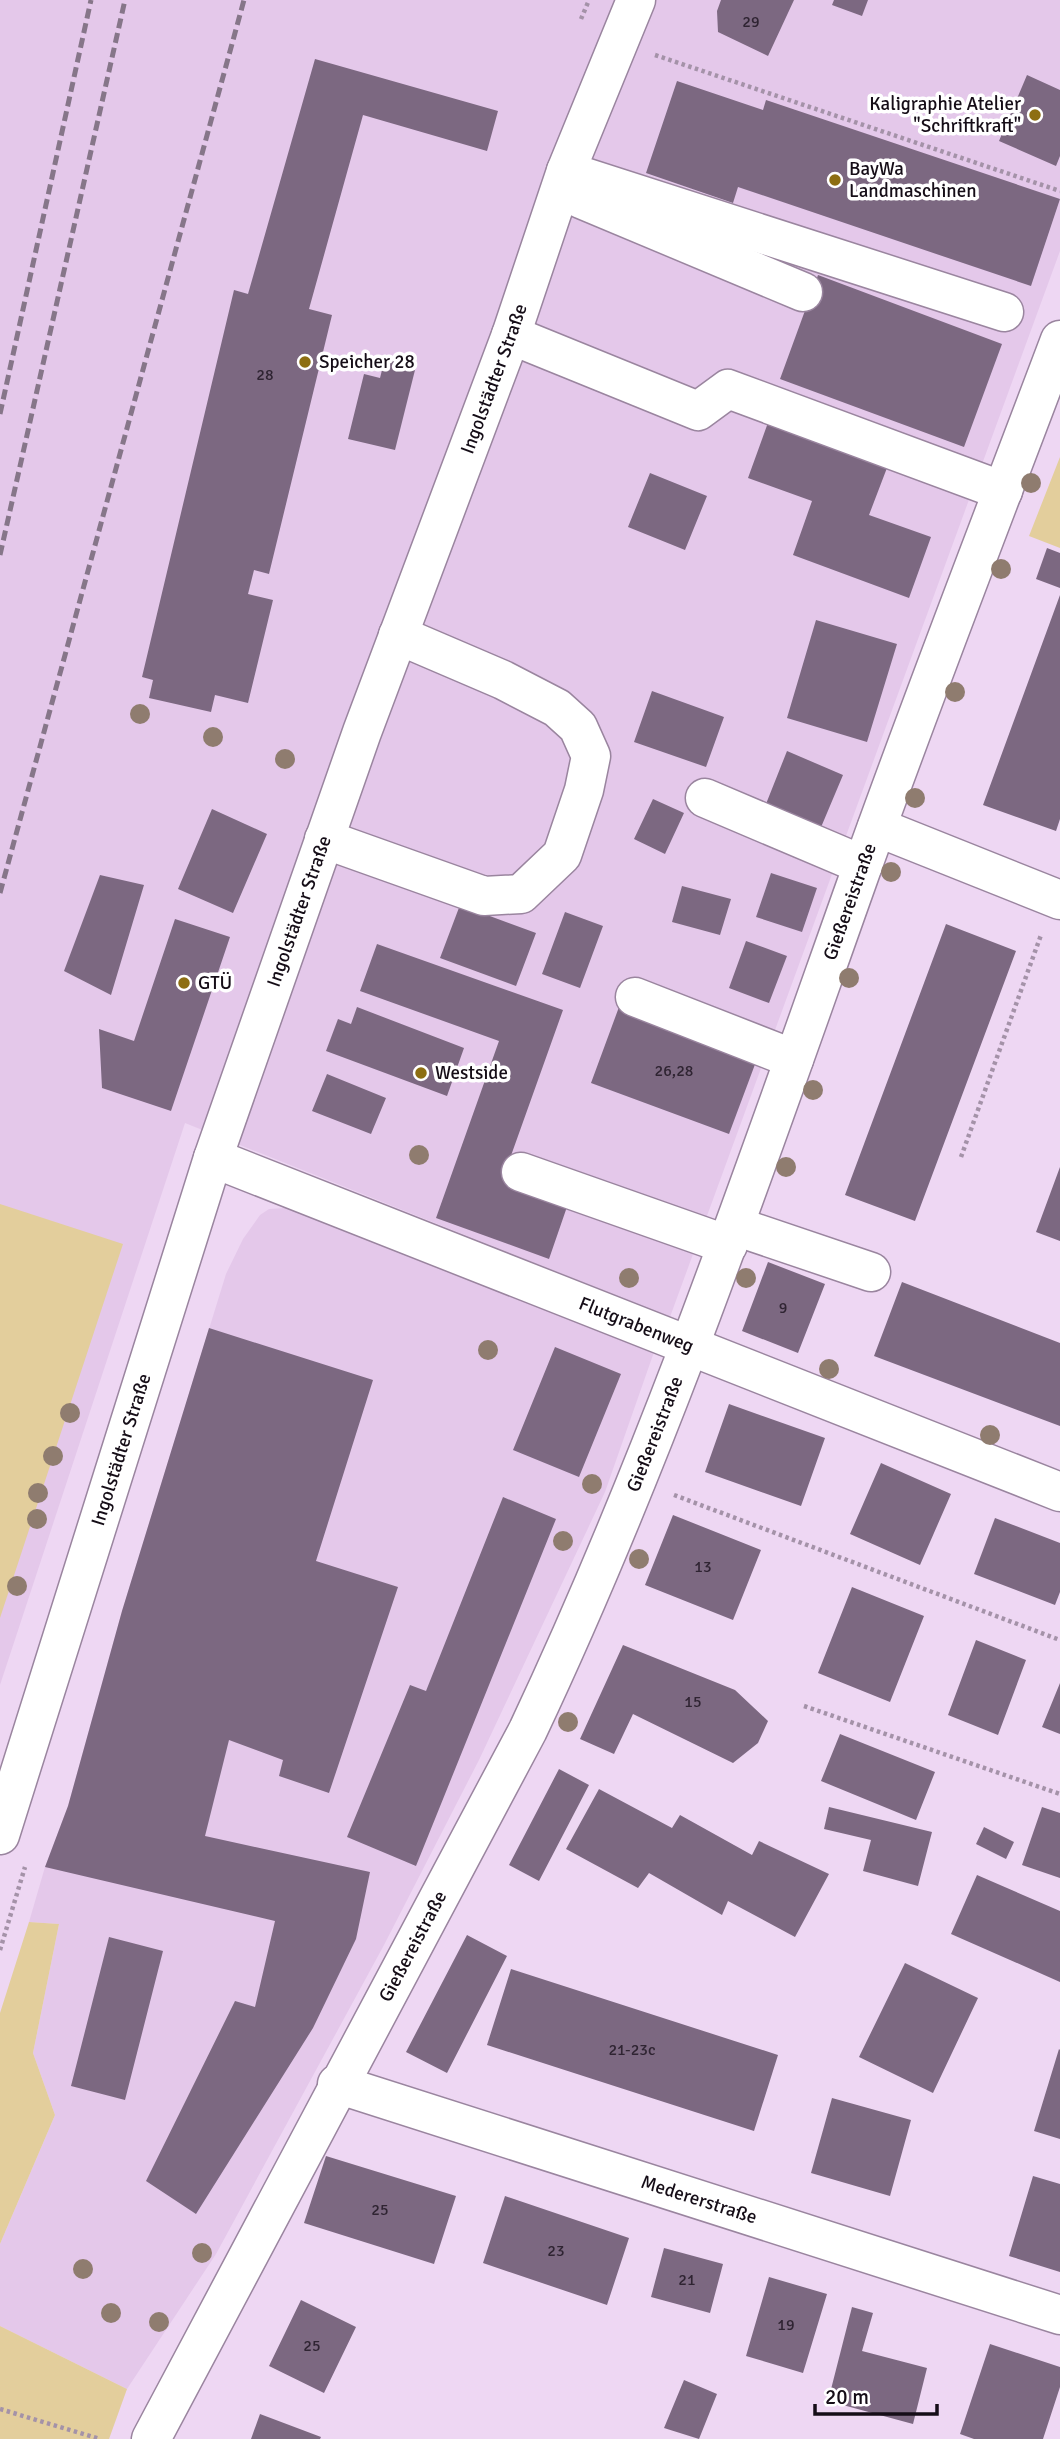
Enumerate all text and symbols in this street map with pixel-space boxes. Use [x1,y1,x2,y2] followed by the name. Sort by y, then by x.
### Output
[742,12,760,32] house number: 29
[869,92,1021,138] place label: Kaligraphie Atelier "Schriftkraft"
[1027,107,1043,123] marker: Kaligraphie Atelier "Schriftkraft"
[849,157,977,203] place label: BayWa Landmaschinen
[827,172,843,188] marker: BayWa Landmaschinen
[455,301,533,457] street label: Ingolstädter Straße
[319,350,415,374] place label: Speicher 28
[297,354,313,370] marker: Speicher 28
[256,365,274,385] house number: 28
[262,833,337,990] street label: Ingolstädter Straße
[818,840,882,964] street label: Gießereistraße
[198,971,232,995] place label: GTÜ
[176,975,192,991] marker: GTÜ
[435,1061,508,1085] place label: Westside
[655,1061,693,1081] house number: 26,28
[413,1065,429,1081] marker: Westside
[575,1291,697,1358] street label: Flutgrabenweg
[779,1298,787,1318] house number: 9
[86,1370,156,1529] street label: Ingolstädter Straße
[621,1373,689,1496] street label: Gießereistraße
[694,1557,712,1577] house number: 13
[684,1692,702,1712] house number: 15
[374,1887,452,2006] street label: Gießereistraße
[608,2040,656,2060] house number: 21-23c
[638,2170,760,2229] street label: Medererstraße
[371,2200,389,2220] house number: 25
[547,2241,565,2261] house number: 23
[678,2270,696,2290] house number: 21
[777,2315,795,2335] house number: 19
[303,2336,321,2356] house number: 25
[815,2372,937,2416] scale bar
[825,2384,869,2410] text: 20 m

